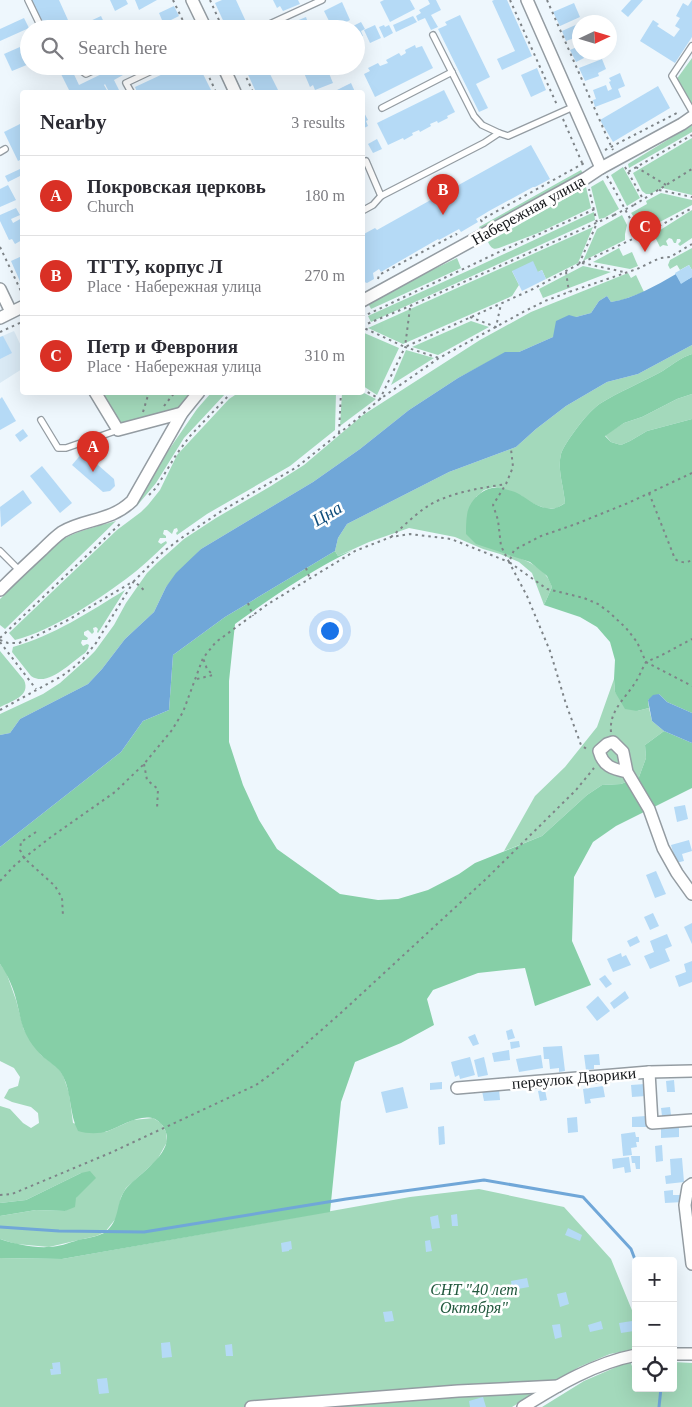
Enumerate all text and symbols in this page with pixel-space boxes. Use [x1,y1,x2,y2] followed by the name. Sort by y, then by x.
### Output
[572,15,617,60] north arrow
[20,20,365,75] search box
[38,34,66,62] icon: search
[78,37,167,58] text: Search here
[40,110,107,134] text: Nearby
[291,114,345,131] text: 3 results
[469,172,588,249] street label: Набережная улица
[427,174,459,215] pin: B
[87,176,266,197] text: Покровская церковь
[50,187,62,204] text: A
[305,187,345,204] text: 180 m
[87,198,134,215] text: Church
[629,211,661,252] pin: C
[87,256,223,277] text: ТГТУ, корпус Л
[51,267,61,284] text: B
[305,267,345,284] text: 270 m
[87,278,261,295] text: Place · Набережная улица
[87,336,238,357] text: Петр и Феврония
[50,347,62,364] text: C
[305,347,345,364] text: 310 m
[87,358,261,375] text: Place · Набережная улица
[77,431,109,472] pin: A
[308,497,345,531] water label: Цна
[317,618,343,644] your location
[511,1064,637,1093] street label: переулок Дворики
[632,1257,677,1392] map controls
[632,1257,677,1302] button: +
[430,1281,518,1317] park label: СНТ "40 лет Октября"
[632,1302,677,1347] button: −
[632,1347,677,1392] button: locate

